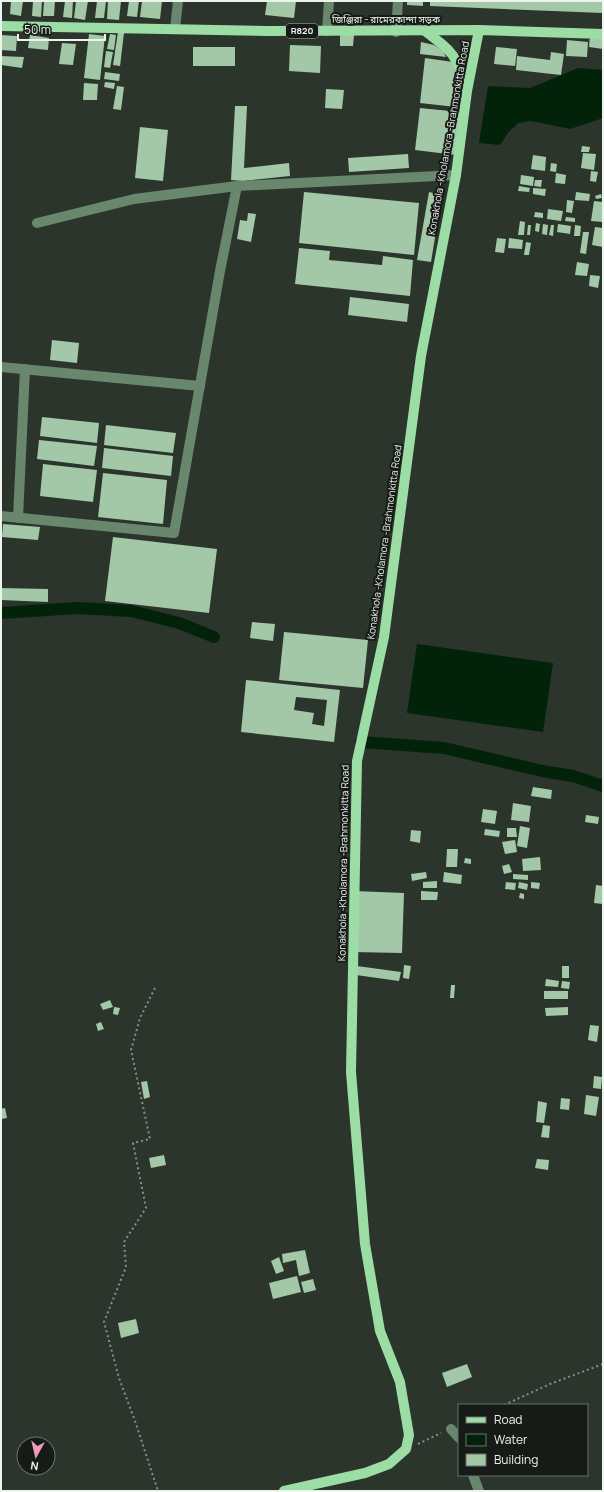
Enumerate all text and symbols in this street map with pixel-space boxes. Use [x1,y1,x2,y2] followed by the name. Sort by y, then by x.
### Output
[331,12,441,26] street label: জিঞ্জিরা - রামেরকান্দা সড়ক
[18,16,105,42] scale bar
[24,21,51,38] text: 50 m
[286,24,318,38] road number: R820
[424,40,472,236] street label: Konakhola -Kholamora -Brahmonkitta Road
[363,444,405,640] street label: Konakhola -Kholamora -Brahmonkitta Road
[334,765,352,961] street label: Konakhola -Kholamora -Brahmonkitta Road
[458,1404,588,1476] legend
[494,1411,522,1428] text: Road
[494,1431,528,1448] text: Water
[16,1436,56,1476] north arrow
[494,1451,538,1468] text: Building
[29,1458,39,1474] text: N

